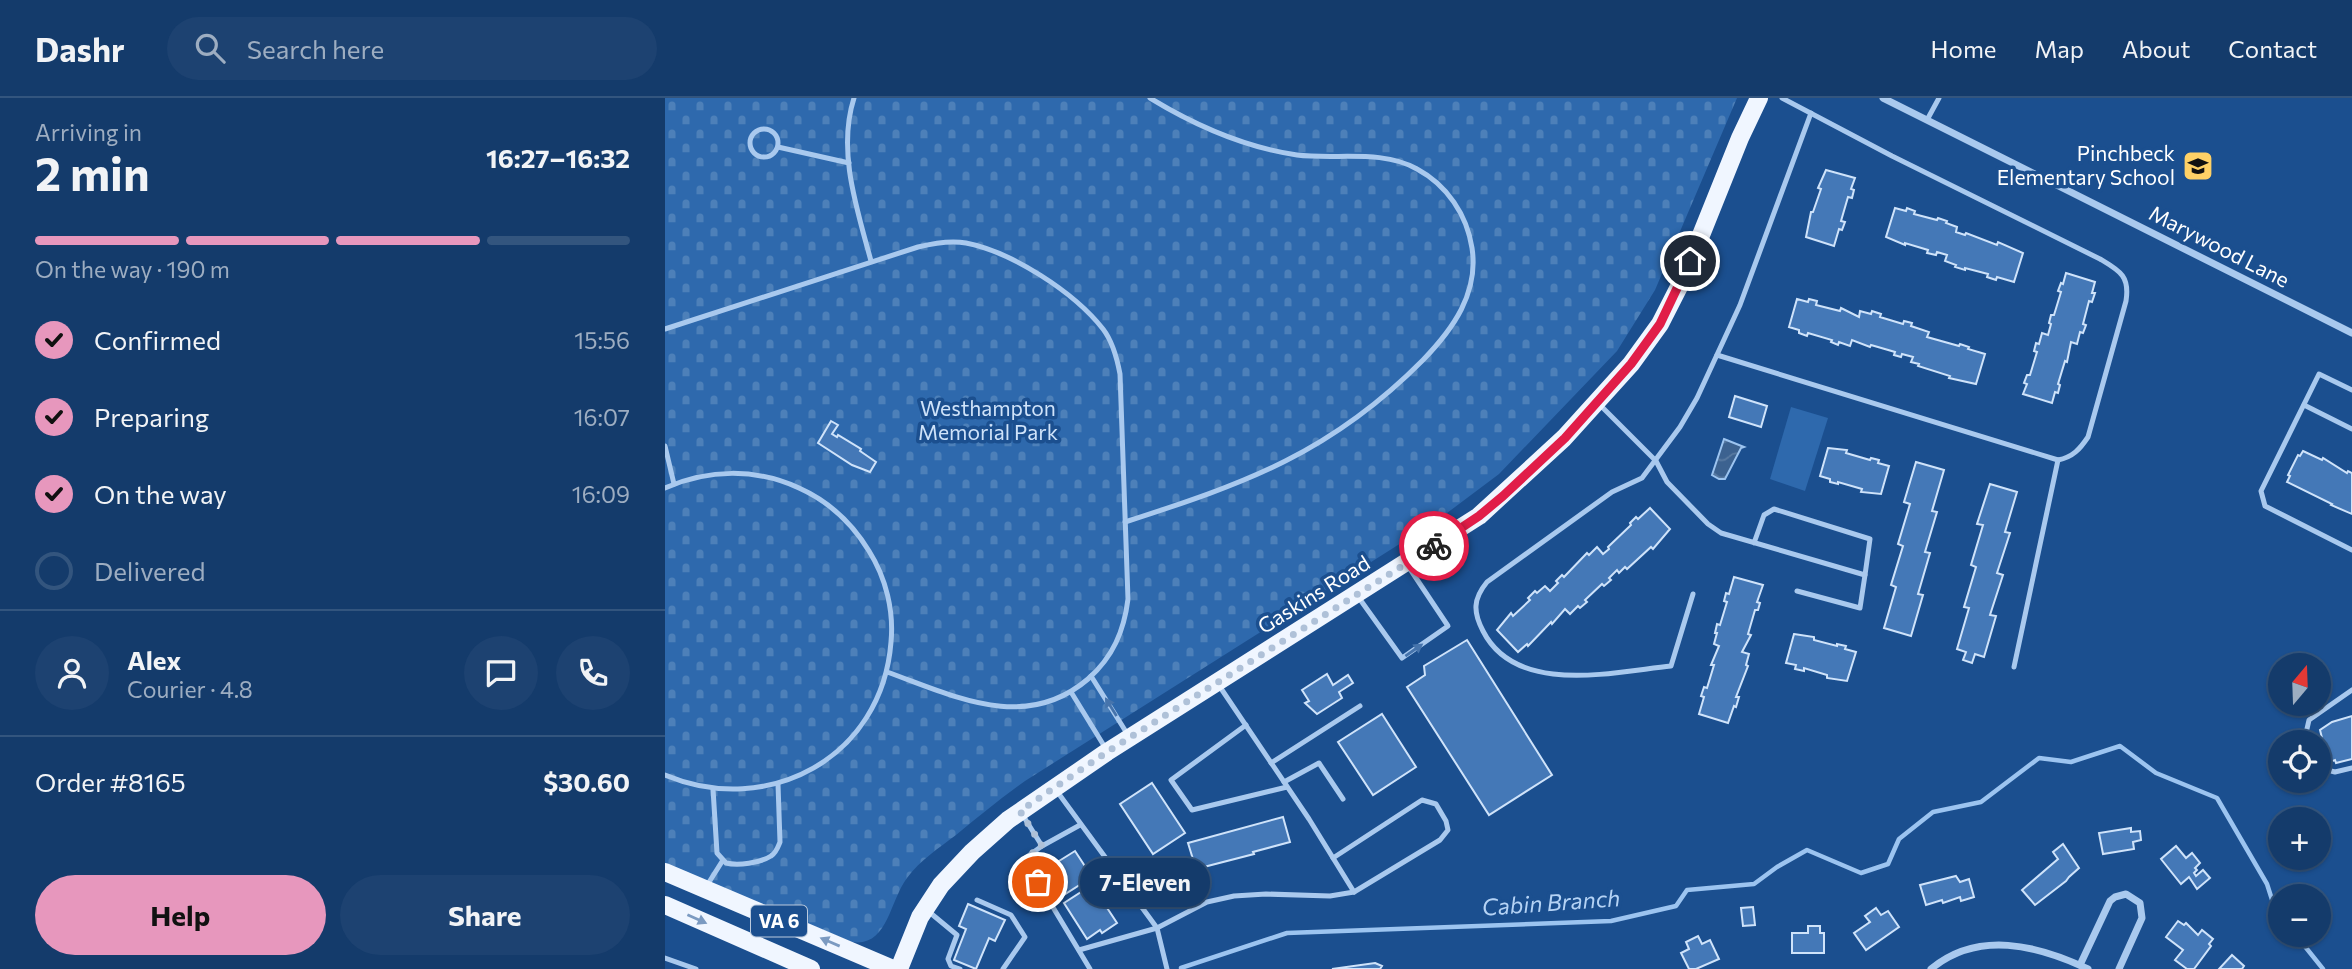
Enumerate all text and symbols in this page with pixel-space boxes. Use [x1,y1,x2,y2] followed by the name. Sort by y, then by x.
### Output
[167,17,657,80] search box
[35,28,125,69] text: Dashr
[191,29,229,67] icon: search
[247,33,384,64] text: Search here
[1931,34,1997,63] text: Home
[2035,34,2084,63] text: Map
[2122,34,2190,63] text: About
[2228,34,2317,63] text: Contact
[35,118,142,146] text: Arriving in
[1997,140,2175,189] place label: Pinchbeck Elementary School
[486,142,630,173] text: 16:27–16:32
[35,144,150,200] text: 2 min
[2181,149,2215,183] school or university icon: Pinchbeck Elementary School
[2145,200,2294,292] street label: Marywood Lane
[1660,231,1720,291] pin
[1671,242,1709,280] icon: home
[35,255,230,283] text: On the way · 190 m
[35,321,73,359] icon: check
[94,324,221,355] text: Confirmed
[574,326,630,354] text: 15:56
[918,395,1058,444] park label: Westhampton Memorial Park
[35,398,73,436] icon: check
[94,401,209,432] text: Preparing
[574,403,630,431] text: 16:07
[35,475,73,513] icon: check
[94,478,227,509] text: On the way
[572,480,630,508] text: 16:09
[1399,511,1469,581] courier
[1415,527,1453,565] icon: bike
[1253,549,1374,638] street label: Gaskins Road
[94,555,205,586] text: Delivered
[35,636,109,710] button: person
[464,636,538,710] button: chat
[556,636,630,710] button: phone
[1405,643,1423,657] one-way arrow
[127,644,181,675] text: Alex
[2268,653,2331,716] north arrow
[2268,653,2331,947] map controls
[127,675,253,703] text: Courier · 4.8
[1104,697,1117,716] one-way arrow
[2268,730,2331,793] button: locate
[35,766,186,797] text: Order #8165
[543,766,630,797] text: $30.60
[2268,807,2331,870] button: +
[1008,852,1068,912] pin
[1080,858,1209,906] callout: 7-Eleven
[1019,863,1057,901] icon: bag
[1099,868,1191,896] text: 7-Eleven
[35,875,326,955] button: Help
[340,875,630,955] button: Share
[1481,883,1621,921] water label: Cabin Branch
[2268,884,2331,947] button: −
[751,906,807,936] road number: VA 6
[686,914,707,925] one-way arrow
[820,936,840,948] one-way arrow

